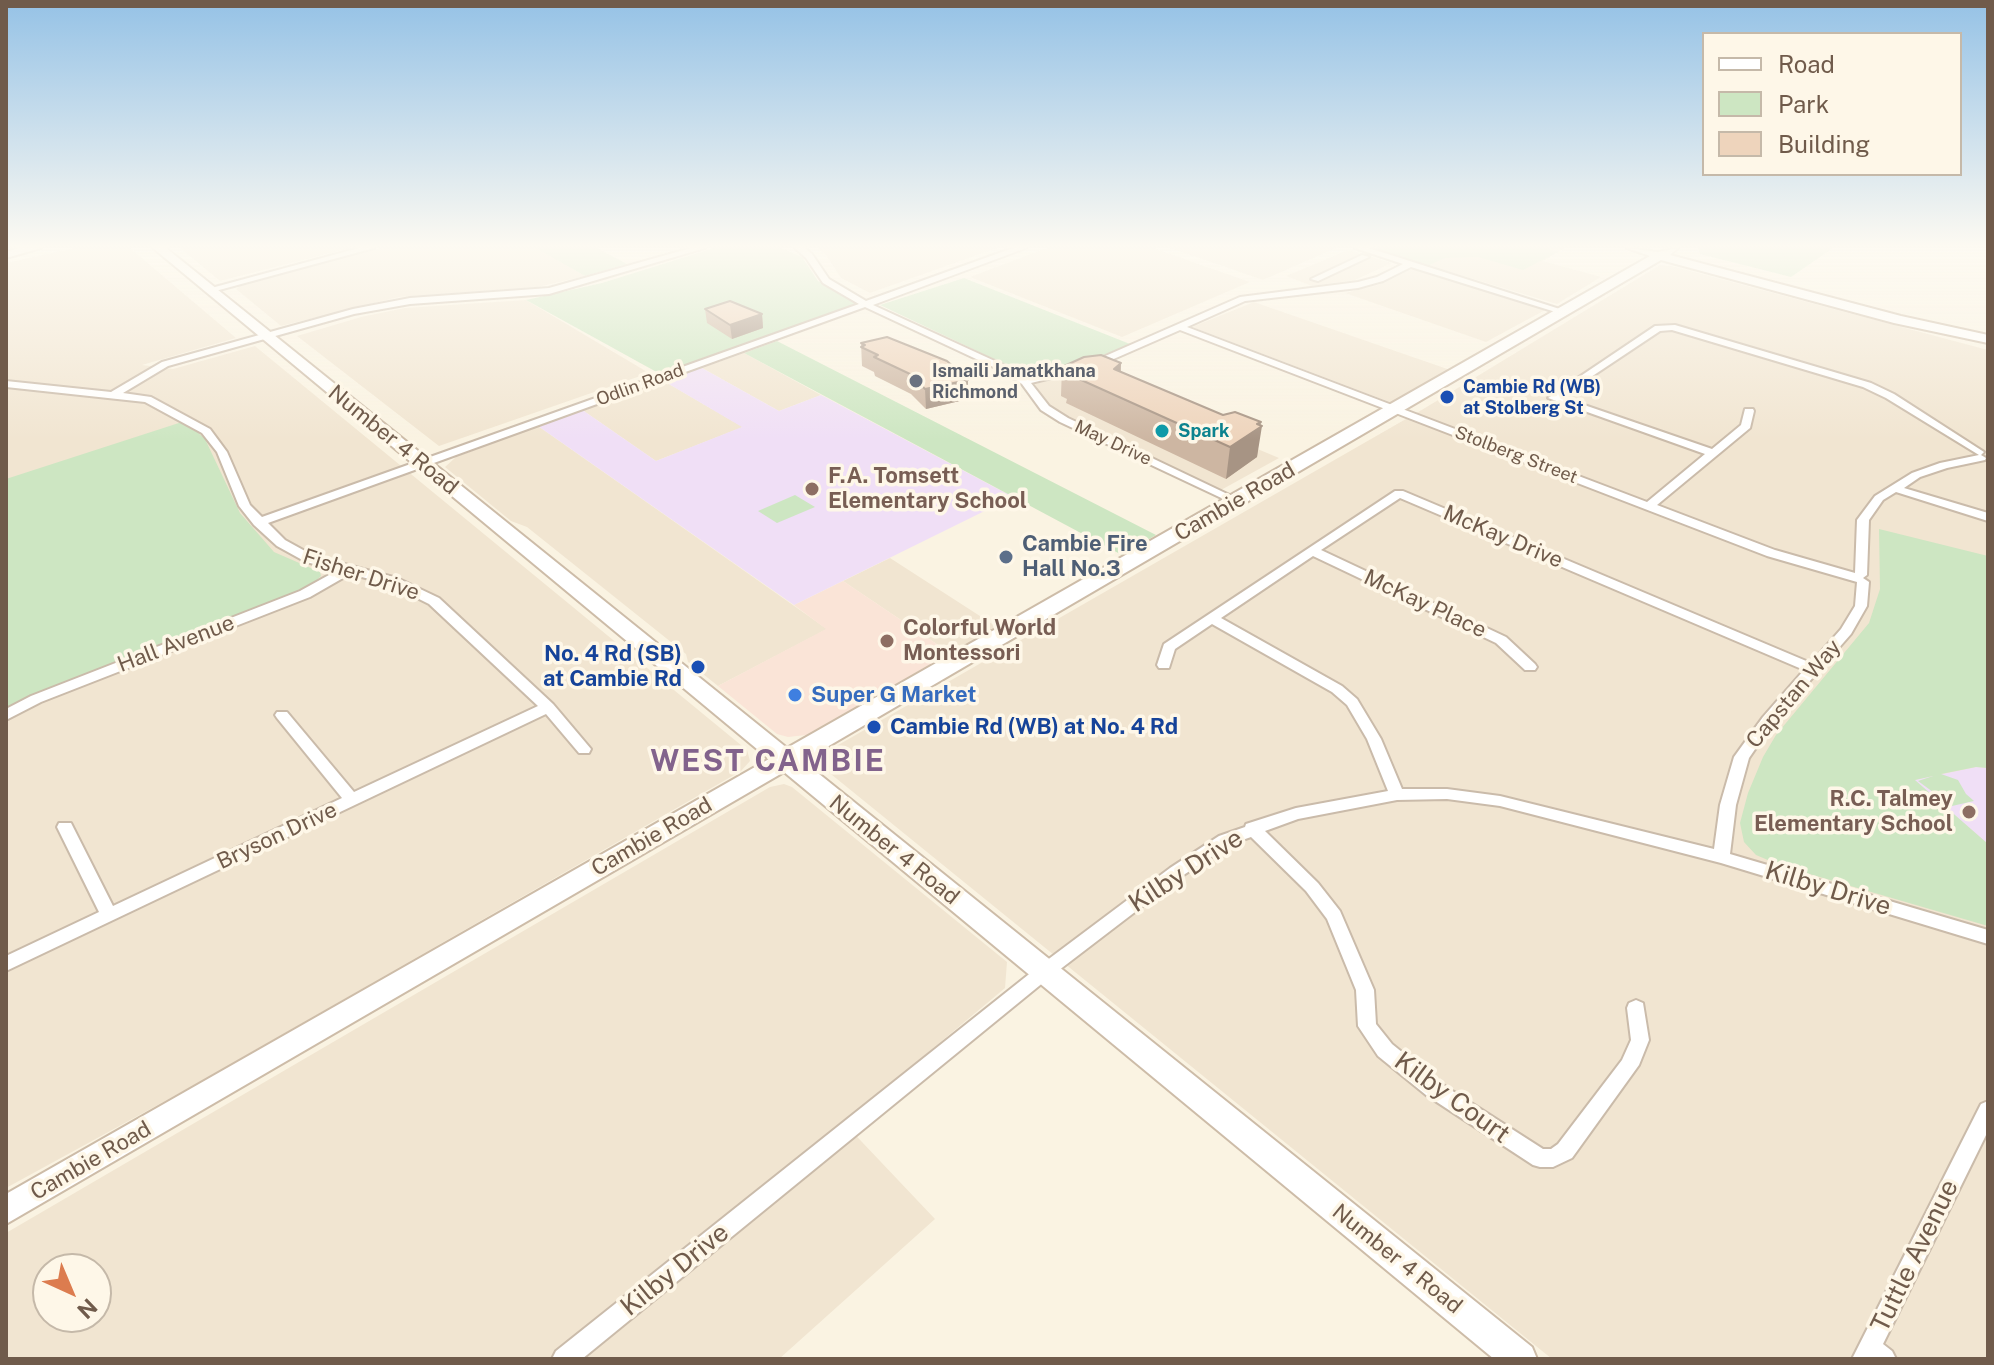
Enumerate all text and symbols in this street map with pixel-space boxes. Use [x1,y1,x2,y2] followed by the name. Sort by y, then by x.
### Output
[1702,32,1962,176] legend
[1778,50,1835,78] text: Road
[1778,90,1829,118] text: Park
[1778,130,1870,158] text: Building
[593,359,687,411] street label: Odlin Road
[932,360,1096,402] place label: Ismaili Jamatkhana Richmond
[907,372,925,390] marker: Ismaili Jamatkhana Richmond
[1463,376,1601,418] place label: Cambie Rd (WB) at Stolberg St
[323,380,463,500] street label: Number 4 Road
[1438,388,1456,406] marker: Cambie Rd (WB) at Stolberg St
[1071,416,1155,470] street label: May Drive
[1178,420,1229,442] place label: Spark
[1153,422,1171,440] marker: Spark
[1452,422,1580,488] street label: Stolberg Street
[1170,457,1300,547] street label: Cambie Road
[828,463,1027,514] place label: F.A. Tomsett Elementary School
[803,480,821,498] marker: F.A. Tomsett Elementary School
[1439,500,1567,574] street label: McKay Drive
[1022,531,1148,582] place label: Cambie Fire Hall No.3
[299,544,423,606] street label: Fisher Drive
[997,548,1015,566] marker: Cambie Fire Hall No.3
[1360,564,1490,644] street label: McKay Place
[114,610,238,678] street label: Hall Avenue
[903,615,1056,666] place label: Colorful World Montessori
[878,632,896,650] marker: Colorful World Montessori
[1741,634,1847,754] street label: Capstan Way
[543,641,682,692] place label: No. 4 Rd (SB) at Cambie Rd
[689,658,707,676] marker: No. 4 Rd (SB) at Cambie Rd
[811,682,976,708] place label: Super G Market
[786,686,804,704] marker: Super G Market
[890,714,1178,740] place label: Cambie Rd (WB) at No. 4 Rd
[865,718,883,736] marker: Cambie Rd (WB) at No. 4 Rd
[650,744,886,780] district label: WEST CAMBIE
[1754,786,1953,838] place label: R.C. Talmey Elementary School
[824,790,964,910] street label: Number 4 Road
[587,792,717,882] street label: Cambie Road
[213,797,341,875] street label: Bryson Drive
[1960,803,1978,821] marker: R.C. Talmey Elementary School
[1123,823,1249,919] street label: Kilby Drive
[1761,855,1895,923] street label: Kilby Drive
[1388,1046,1516,1150] street label: Kilby Court
[26,1116,156,1206] street label: Cambie Road
[1865,1175,1965,1337] street label: Tuttle Avenue
[1327,1199,1467,1319] street label: Number 4 Road
[615,1217,735,1323] street label: Kilby Drive
[32,1253,112,1333] north arrow
[72,1293,103,1324] text: N

